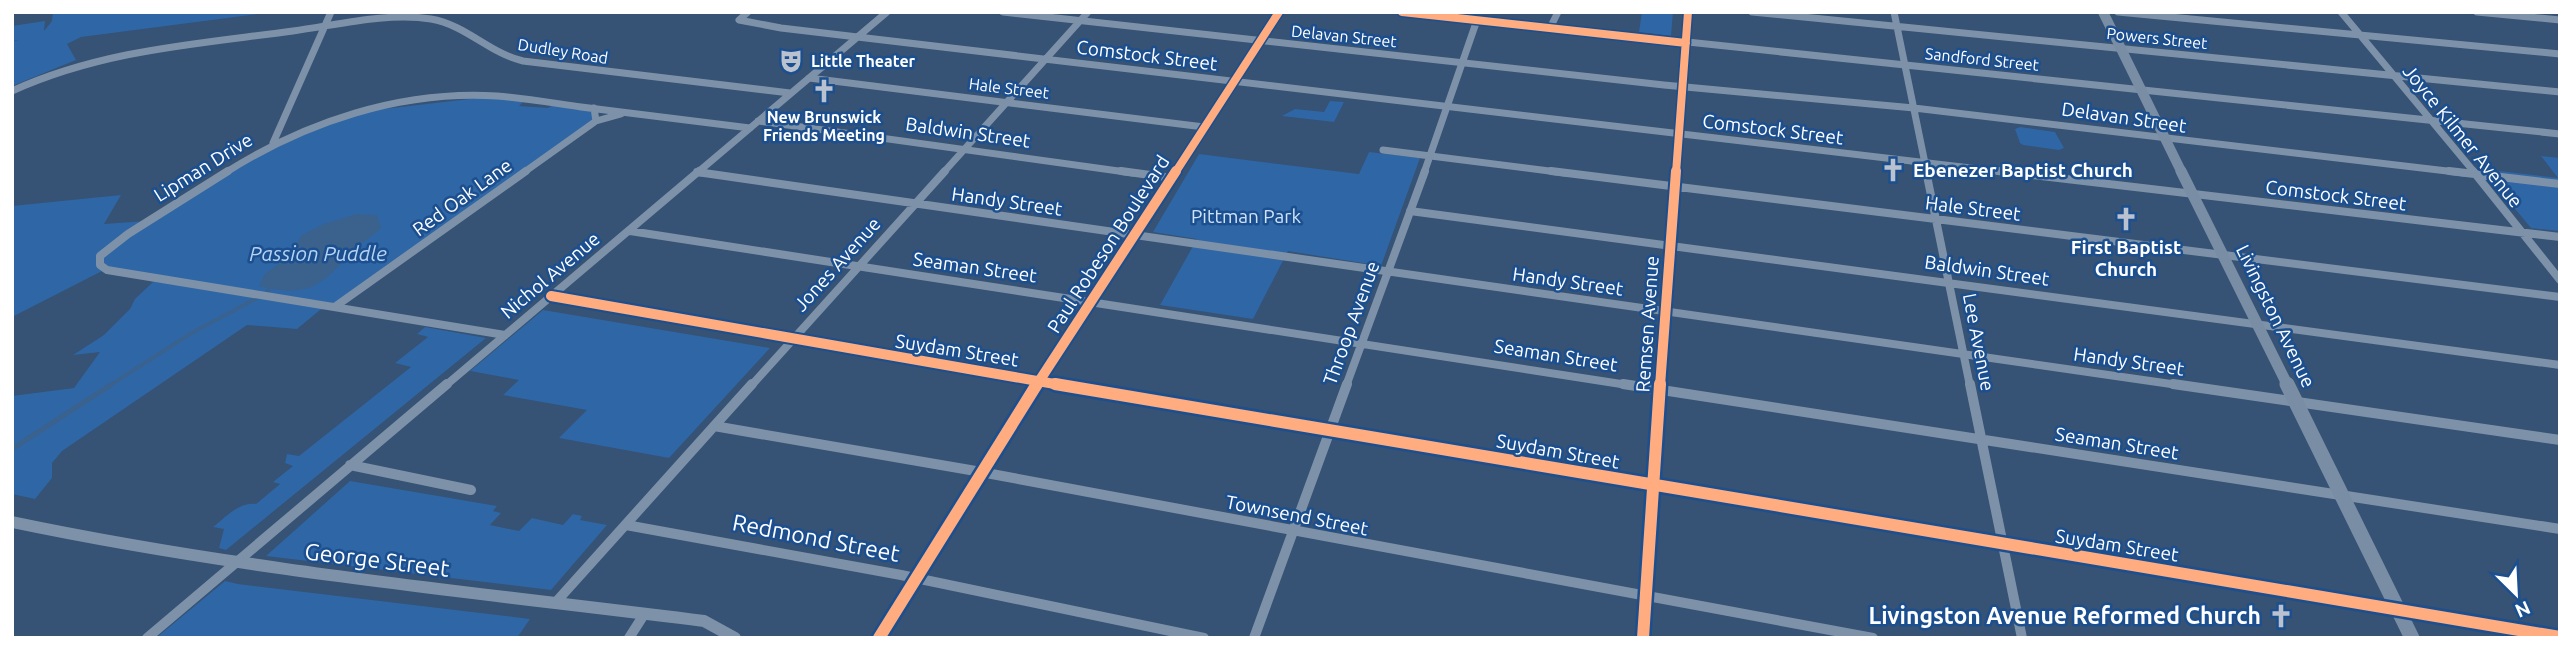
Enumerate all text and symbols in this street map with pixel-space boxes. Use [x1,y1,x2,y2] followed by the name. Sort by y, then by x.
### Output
[1290,22,1398,51] street label: Delavan Street
[2106,24,2209,52] street label: Powers Street
[517,35,609,67] street label: Dudley Road
[1075,35,1219,75] street label: Comstock Street
[1924,44,2040,74] street label: Sandford Street
[777,47,805,75] theatre icon: Little Theater
[811,52,916,70] place label: Little Theater
[2399,60,2527,212] street label: Joyce Kilmer Avenue
[968,74,1051,102] street label: Hale Street
[810,77,838,105] church icon: New Brunswick Friends Meeting
[2060,97,2188,137] street label: Delavan Street
[763,108,885,144] place label: New Brunswick Friends Meeting
[1701,109,1845,149] street label: Comstock Street
[904,112,1032,152] street label: Baldwin Street
[150,128,256,206] street label: Lipman Drive
[1042,151,1174,337] street label: Paul Robeson Boulevard
[408,154,516,240] street label: Red Oak Lane
[1879,156,1907,184] church icon: Ebenezer Baptist Church
[1913,159,2133,181] place label: Ebenezer Baptist Church
[2264,175,2408,215] street label: Comstock Street
[950,182,1064,220] street label: Handy Street
[1924,191,2022,225] street label: Hale Street
[1191,205,1301,227] park label: Pittman Park
[2112,205,2140,233] church icon: First Baptist Church
[789,213,885,315] street label: Jones Avenue
[496,227,604,323] street label: Nichol Avenue
[2071,236,2181,280] place label: First Baptist Church
[249,241,387,265] water label: Passion Puddle
[2232,241,2320,391] street label: Livingston Avenue
[912,247,1039,287] street label: Seaman Street
[1923,250,2051,290] street label: Baldwin Street
[1631,255,1663,393] street label: Remsen Avenue
[1318,258,1384,388] street label: Throop Avenue
[1511,262,1625,300] street label: Handy Street
[1959,291,1999,393] street label: Lee Avenue
[894,329,1021,371] street label: Suydam Street
[1493,334,1620,376] street label: Seaman Street
[2072,342,2186,380] street label: Handy Street
[2054,422,2181,464] street label: Seaman Street
[1495,429,1622,473] street label: Suydam Street
[1224,490,1371,540] street label: Townsend Street
[730,509,902,566] street label: Redmond Street
[2054,524,2181,566] street label: Suydam Street
[303,538,451,581] street label: George Street
[2481,559,2551,629] north arrow
[2512,597,2534,622] text: N
[2267,602,2295,630] church icon: Livingston Avenue Reformed Church
[1869,603,2261,628] place label: Livingston Avenue Reformed Church

